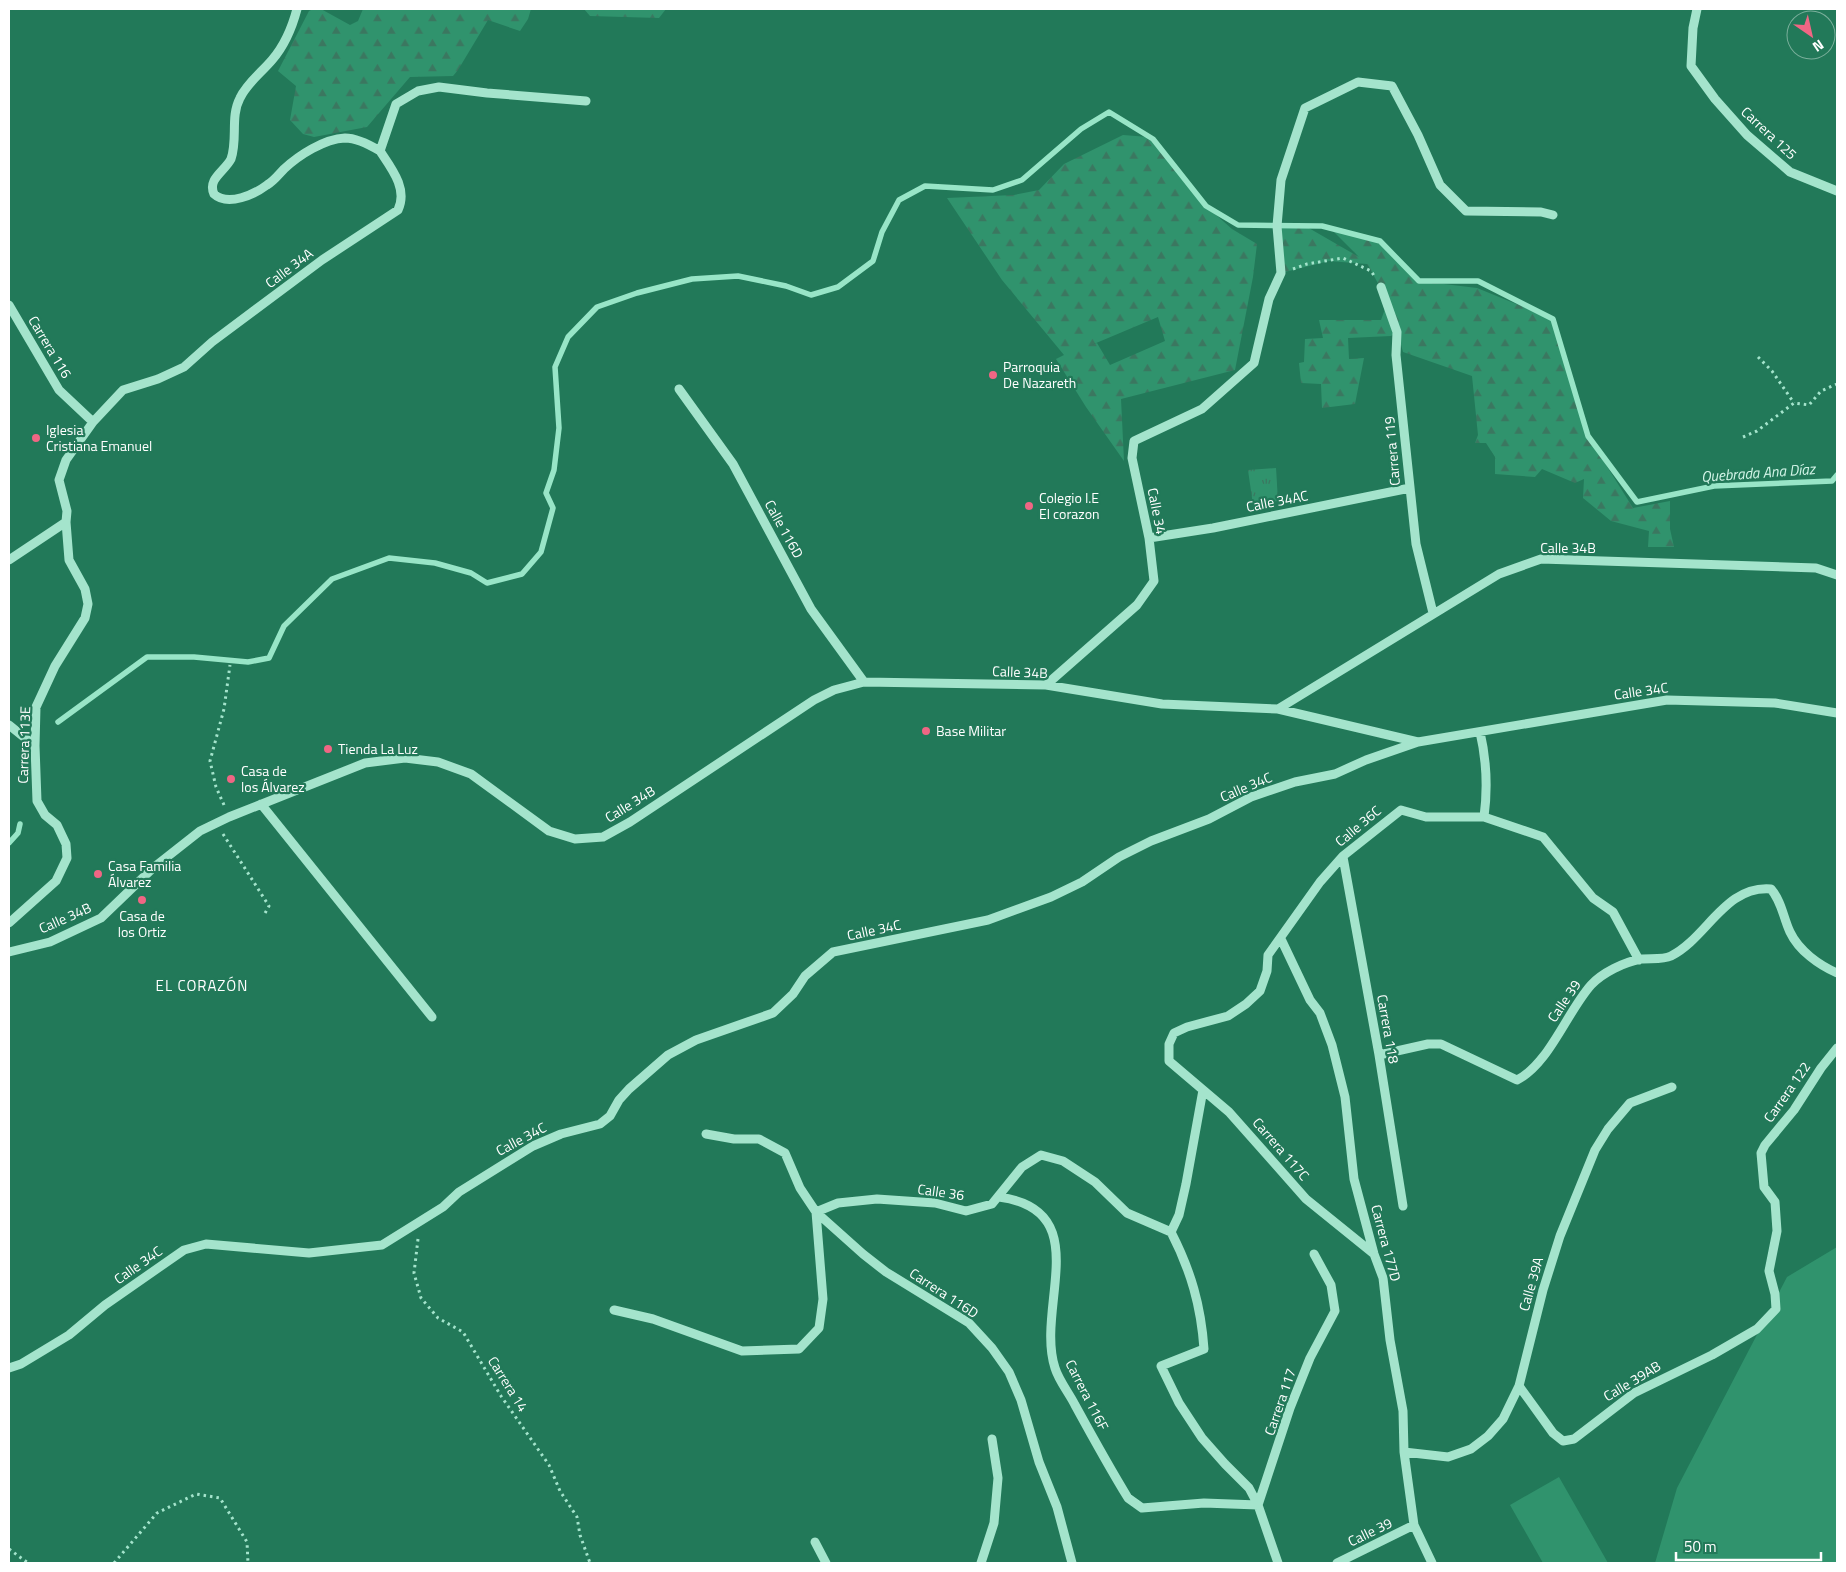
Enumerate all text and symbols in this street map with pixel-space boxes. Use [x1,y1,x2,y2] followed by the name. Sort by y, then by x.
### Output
[1786,10,1836,60] north arrow
[1809,35,1828,58] text: N
[1737,101,1802,164] street label: Carrera 125
[260,242,318,293] street label: Calle 34A
[23,311,77,382] street label: Carrera 116
[1003,356,1076,393] place label: Parroquia De Nazareth
[987,369,999,381] marker: Parroquia De Nazareth
[1378,415,1405,487] street label: Carrera 119
[46,419,152,456] place label: Iglesia Cristiana Emanuel
[30,432,42,444] marker: Iglesia Cristiana Emanuel
[1700,457,1817,488] water label: Quebrada Ana Díaz
[1244,484,1310,517] street label: Calle 34AC
[1143,486,1172,536] street label: Calle 34
[1039,487,1100,524] place label: Colegio I.E El corazon
[760,496,809,562] street label: Calle 116D
[1023,500,1035,512] marker: Colegio I.E El corazon
[1540,537,1596,558] street label: Calle 34B
[992,660,1048,683] street label: Calle 34B
[1612,676,1670,705] street label: Calle 34C
[12,706,35,784] street label: Carrera 113E
[936,720,1006,741] place label: Base Militar
[920,725,932,737] marker: Base Militar
[338,738,418,759] place label: Tienda La Luz
[322,743,334,755] marker: Tienda La Luz
[241,760,305,797] place label: Casa de los Álvarez
[1217,766,1275,807] street label: Calle 34C
[225,773,237,785] marker: Casa de los Álvarez
[601,780,659,827] street label: Calle 34B
[1330,800,1386,851] street label: Calle 36C
[108,855,181,892] place label: Casa Familia Álvarez
[92,868,104,880] marker: Casa Familia Álvarez
[136,894,148,906] marker: Casa de los Ortiz
[35,897,94,938] street label: Calle 34B
[118,905,166,942] place label: Casa de los Ortiz
[845,913,903,945] street label: Calle 34C
[156,974,248,997] district label: EL CORAZÓN
[1542,975,1585,1026] street label: Calle 39
[1372,993,1405,1065] street label: Carrera 118
[1758,1057,1815,1126] street label: Carrera 122
[1248,1113,1315,1185] street label: Carrera 117C
[492,1116,550,1161] street label: Calle 34C
[916,1178,966,1205] street label: Calle 36
[1366,1202,1407,1284] street label: Carrera 177D
[109,1240,166,1289] street label: Calle 34C
[1513,1254,1548,1313] street label: Calle 39A
[906,1262,983,1323] street label: Carrera 116D
[483,1352,534,1416] street label: Carrera 14
[1599,1355,1665,1406] street label: Calle 39AB
[1061,1356,1114,1434] street label: Carrera 116F
[1258,1365,1301,1438] street label: Carrera 117
[1344,1512,1396,1551] street label: Calle 39
[1676,1530,1821,1562] scale bar
[1684,1535,1717,1558] text: 50 m

